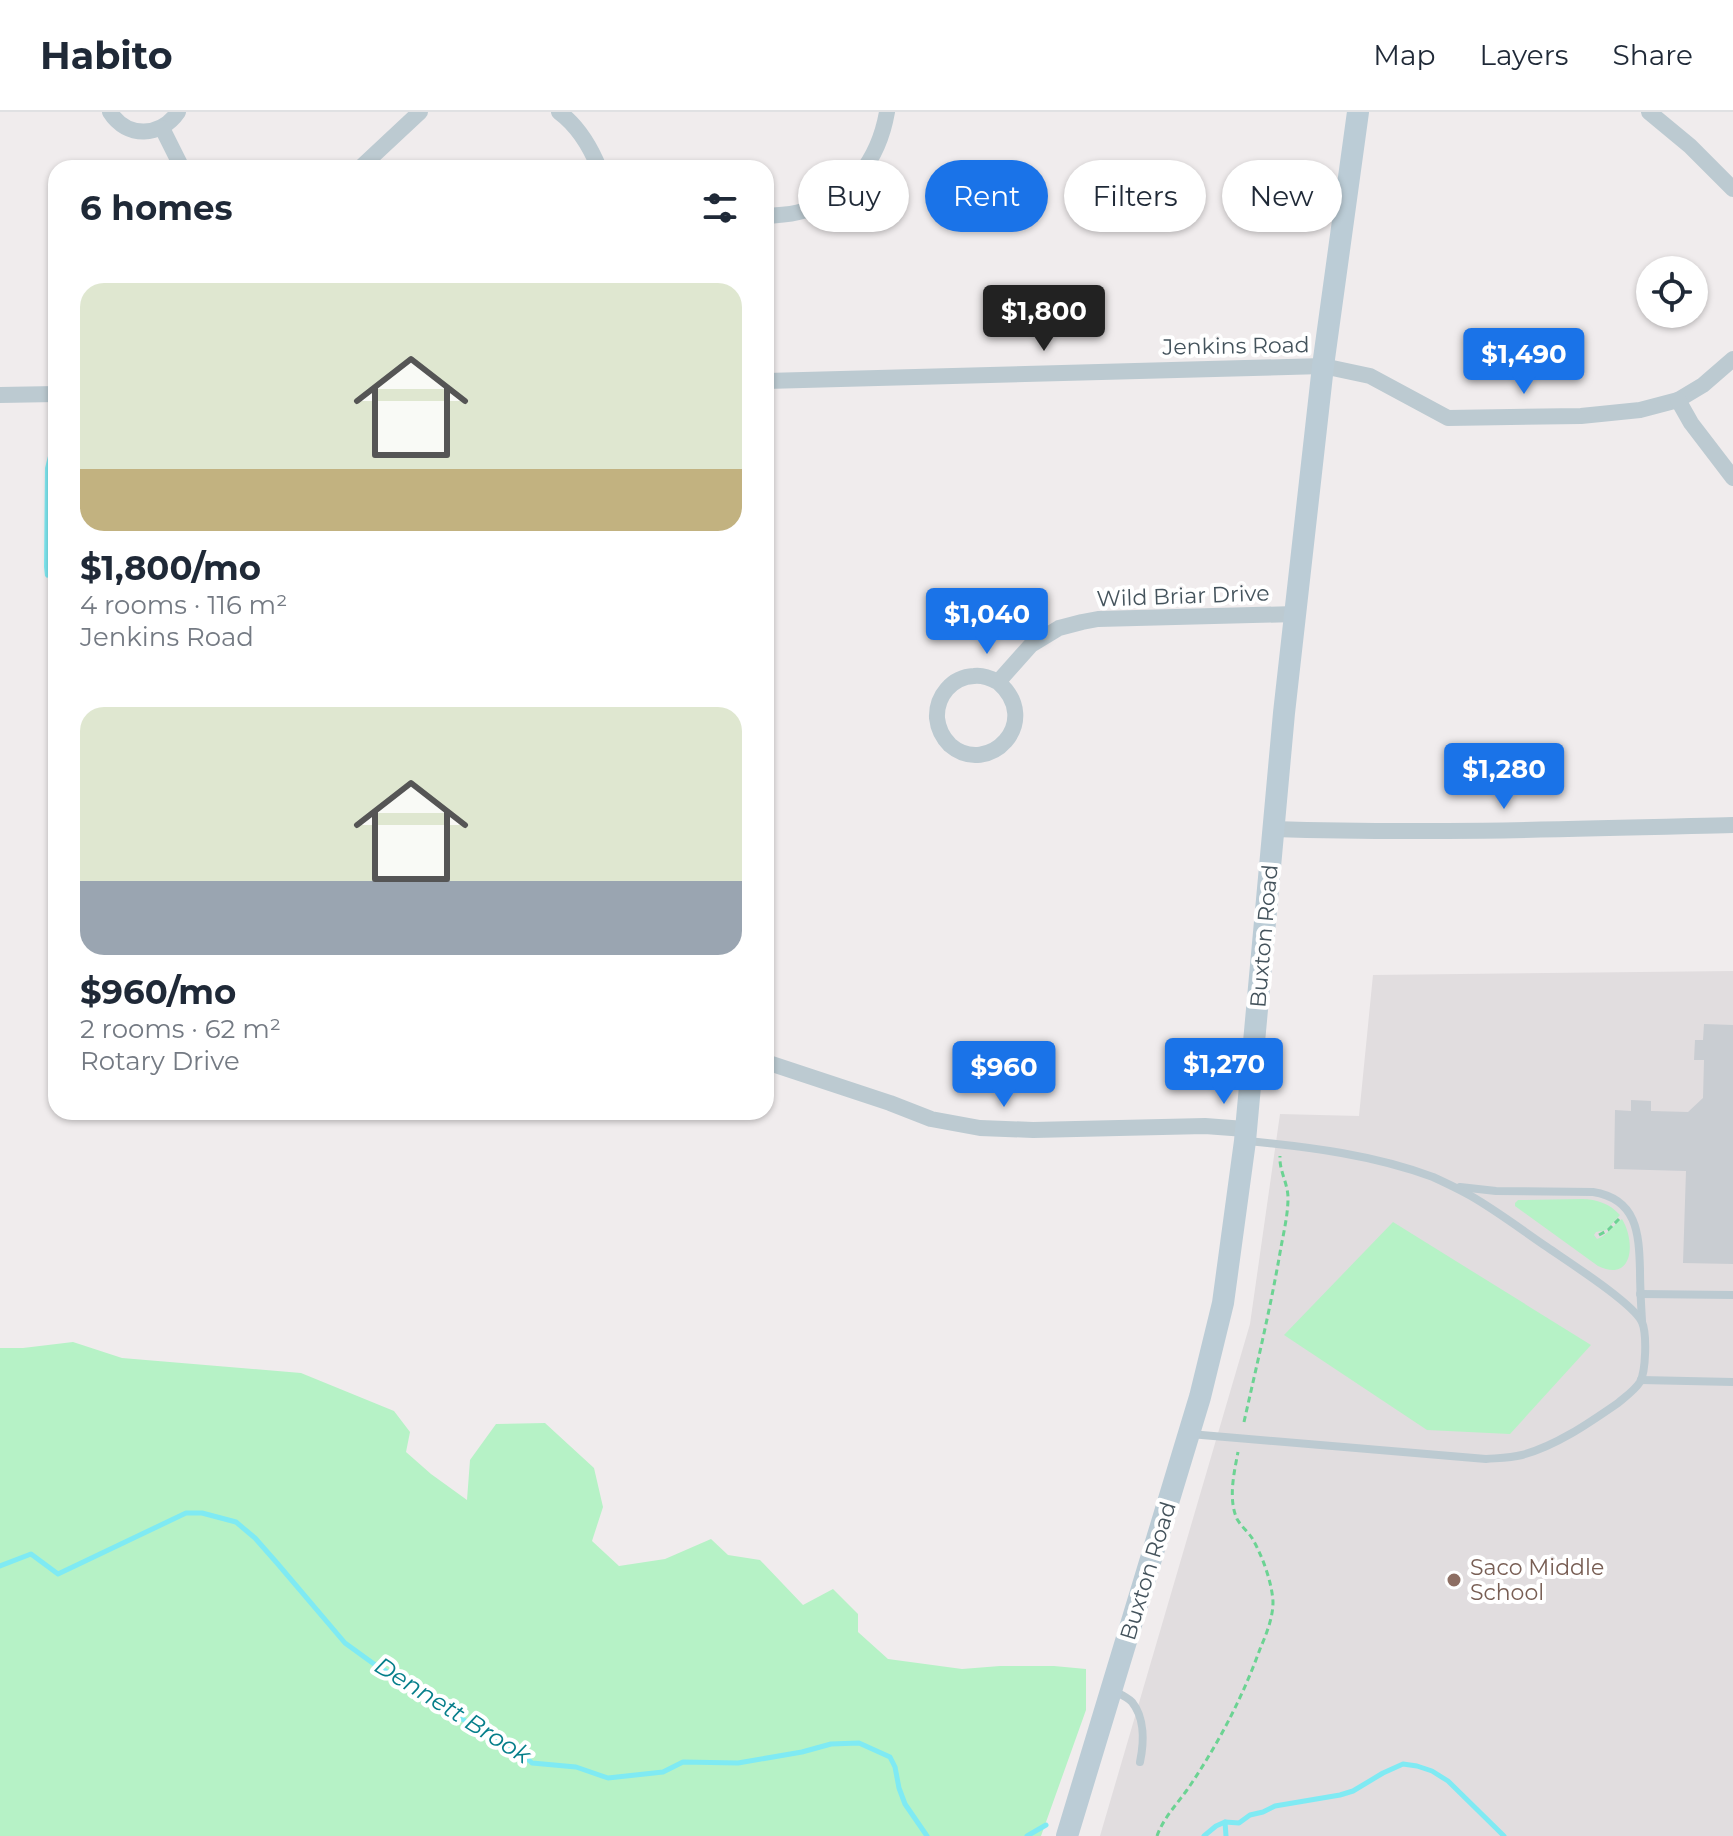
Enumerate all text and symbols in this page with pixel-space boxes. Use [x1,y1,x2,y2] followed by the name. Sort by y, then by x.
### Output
[40,32,173,79] text: Habito
[1373,38,1436,72] text: Map
[1480,38,1569,72] text: Layers
[1613,38,1693,72] text: Share
[798,160,909,232] chip: Buy
[925,160,1048,232] chip: Rent
[1064,160,1206,232] chip: Filters
[1222,160,1342,232] chip: New
[698,186,742,230] icon: filters
[80,187,233,229] text: 6 homes
[1636,256,1708,328] map controls
[1636,256,1708,328] button: locate
[979,285,1109,353] pin: $1,800
[1001,295,1087,327] text: $1,800
[1459,328,1589,396] pin: $1,490
[1161,331,1310,361] street label: Jenkins Road
[339,335,483,479] icon: home
[1481,338,1567,370] text: $1,490
[80,547,261,589] text: $1,800/mo
[1096,579,1270,613] street label: Wild Briar Drive
[922,588,1052,656] pin: $1,040
[80,589,287,621] text: 4 rooms · 116 m²
[944,598,1030,630] text: $1,040
[80,621,254,653] text: Jenkins Road
[1439,743,1569,811] pin: $1,280
[1462,753,1546,785] text: $1,280
[339,759,483,903] icon: home
[1244,863,1284,1009] street label: Buxton Road
[80,971,236,1013] text: $960/mo
[80,1013,281,1045] text: 2 rooms · 62 m²
[1159,1038,1289,1106] pin: $1,270
[957,1041,1051,1109] pin: $960
[80,1045,240,1077] text: Rotary Drive
[1183,1048,1265,1080] text: $1,270
[970,1051,1038,1083] text: $960
[1114,1498,1182,1644] street label: Buxton Road
[1470,1554,1604,1606] place label: Saco Middle School
[1445,1571,1463,1589] marker: Saco Middle School
[370,1650,538,1771] water label: Dennett Brook

